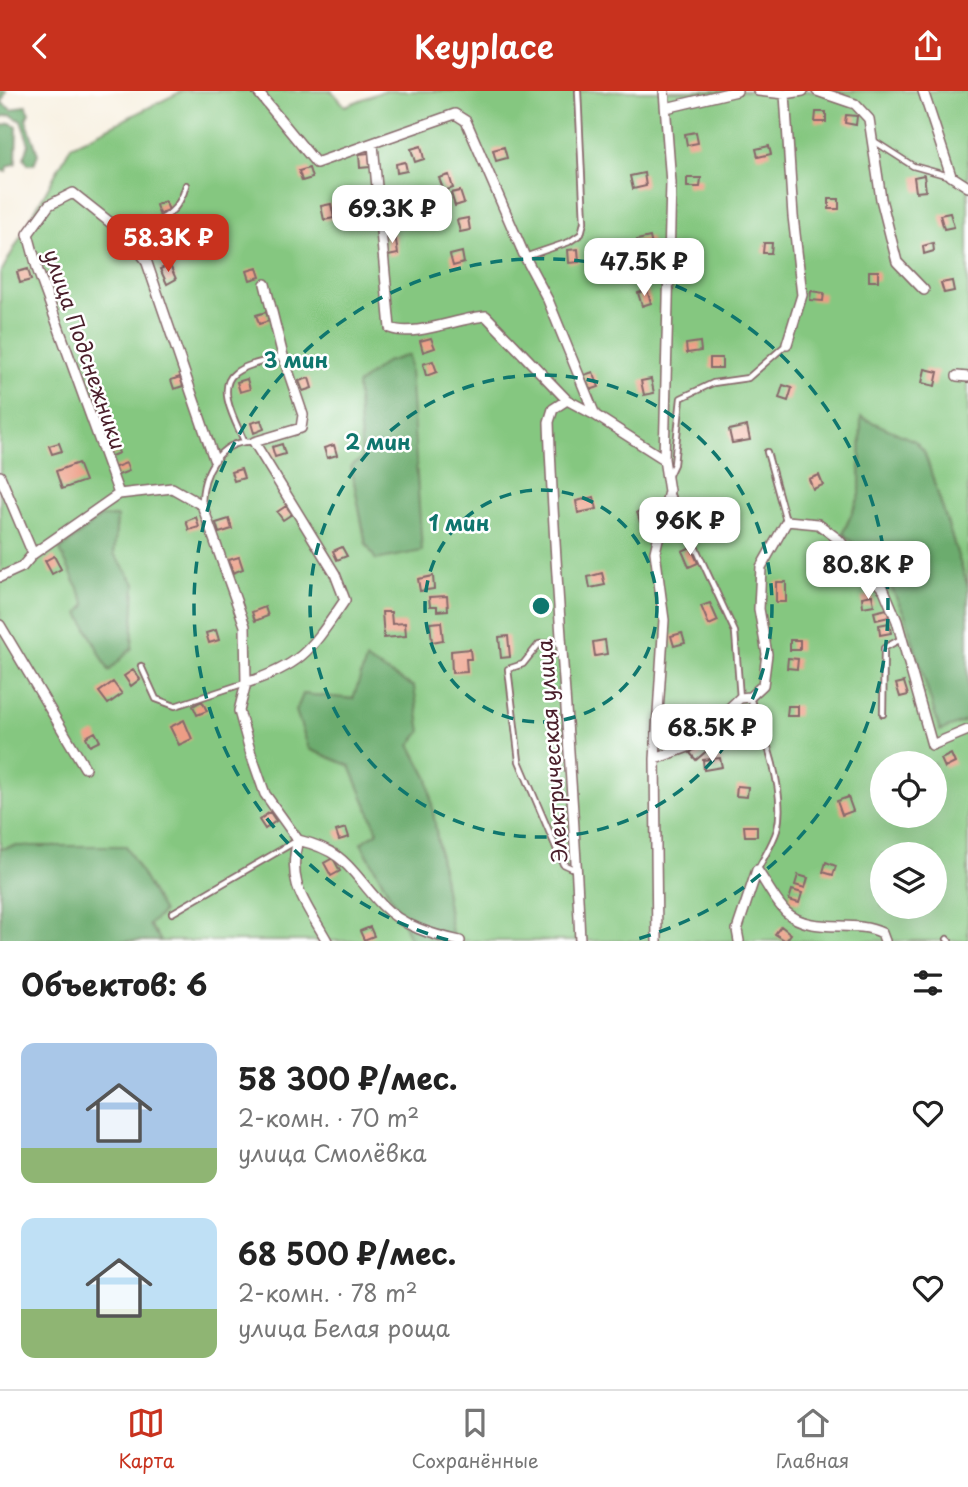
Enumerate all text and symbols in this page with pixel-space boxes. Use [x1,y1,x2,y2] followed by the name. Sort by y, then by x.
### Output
[414,22,554,70] text: Keyplace
[21,27,59,65] icon: back
[909,27,947,65] icon: share
[327,185,457,245] pin: 69.3K ₽
[348,190,436,225] text: 69.3K ₽
[103,215,233,274] pin: 58.3K ₽
[123,219,213,254] text: 58.3K ₽
[579,239,709,298] pin: 47.5K ₽
[600,243,688,278] text: 47.5K ₽
[37,244,135,454] street label: улица Подснежники
[264,343,328,375] text: 3 мин
[345,425,411,457] text: 2 мин
[641,497,739,557] pin: 96K ₽
[655,502,725,537] text: 96K ₽
[429,506,489,538] text: 1 мин
[803,541,933,601] pin: 80.8K ₽
[822,546,914,581] text: 80.8K ₽
[529,594,553,618] centre of rings
[527,637,575,864] street label: Электрическая улица
[647,705,777,764] pin: 68.5K ₽
[667,709,757,744] text: 68.5K ₽
[870,751,947,919] map controls
[870,751,947,828] button: locate
[870,842,947,919] button: layers
[21,961,207,1006] text: Объектов: 6
[909,964,947,1002] icon: filters
[238,1055,458,1100] text: 58 300 ₽/мес.
[77,1071,161,1155] icon: home
[909,1094,947,1132] icon: heart
[238,1100,419,1135] text: 2-комн. · 70 m²
[238,1135,427,1170] text: улица Смолёвка
[238,1230,456,1275] text: 68 500 ₽/мес.
[77,1246,161,1330] icon: home
[909,1269,947,1307] icon: heart
[238,1275,418,1310] text: 2-комн. · 78 m²
[238,1310,450,1345] text: улица Белая роща
[119,1404,174,1474] tab: Карта
[412,1404,539,1474] tab: Сохранённые
[776,1404,849,1474] tab: Главная

